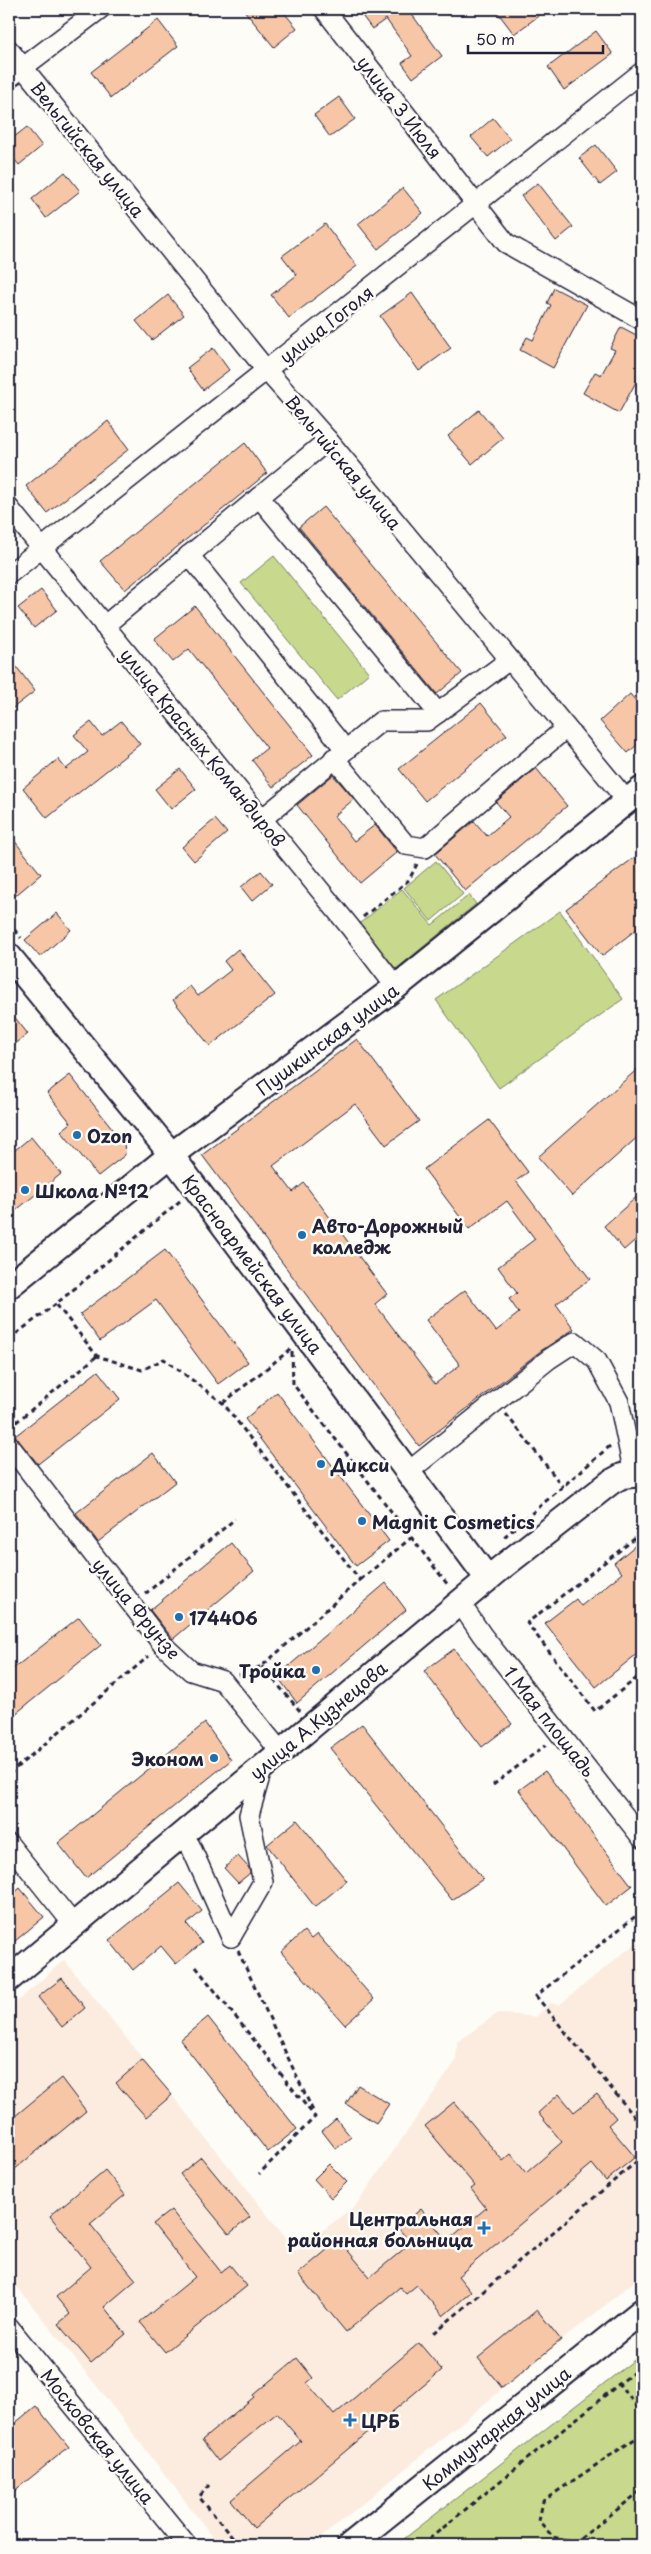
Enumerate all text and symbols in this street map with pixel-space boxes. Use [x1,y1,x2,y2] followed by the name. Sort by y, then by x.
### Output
[468,22,604,54] scale bar
[476,27,515,50] text: 50 m
[351,50,449,164] street label: улица 3 Июля
[25,75,152,223] street label: Вельгийская улица
[273,278,379,370] street label: улица Гоголя
[280,389,409,536] street label: Вельгийская улица
[114,642,292,852] street label: улица Красных Командиров
[250,976,404,1102] street label: Пушкинская улица
[87,1122,132,1149] place label: Ozon
[71,1129,83,1141] marker: Ozon
[176,1169,330,1360] street label: Красноармейская улица
[35,1177,149,1204] place label: Школа №12
[19,1184,31,1196] marker: Школа №12
[312,1212,464,1260] place label: Авто-Дорожный колледж
[296,1229,308,1241] marker: Авто-Дорожный колледж
[330,1451,389,1478] place label: Дикси
[315,1458,327,1470] marker: Дикси
[372,1508,535,1535] place label: Magnit Cosmetics
[356,1515,368,1527] marker: Magnit Cosmetics
[87,1551,187,1665] street label: улица Фрунзе
[189,1604,258,1631] place label: 174406
[173,1611,185,1623] marker: 174406
[243,1654,393,1786] street label: улица А.Кузнецова
[239,1657,306,1684] place label: Тройка
[498,1659,602,1783] street label: 1 Мая площадь
[310,1664,322,1676] marker: Тройка
[132,1745,204,1772] place label: Эконом
[208,1752,220,1764] marker: Эконом
[287,2205,473,2253] place label: Центральная районная больница
[477,2221,491,2235] marker: Центральная районная больница
[416,2359,577,2496] street label: Коммунарная улица
[35,2363,162,2510] street label: Московская улица
[361,2407,400,2434] place label: ЦРБ
[343,2413,357,2427] marker: ЦРБ

